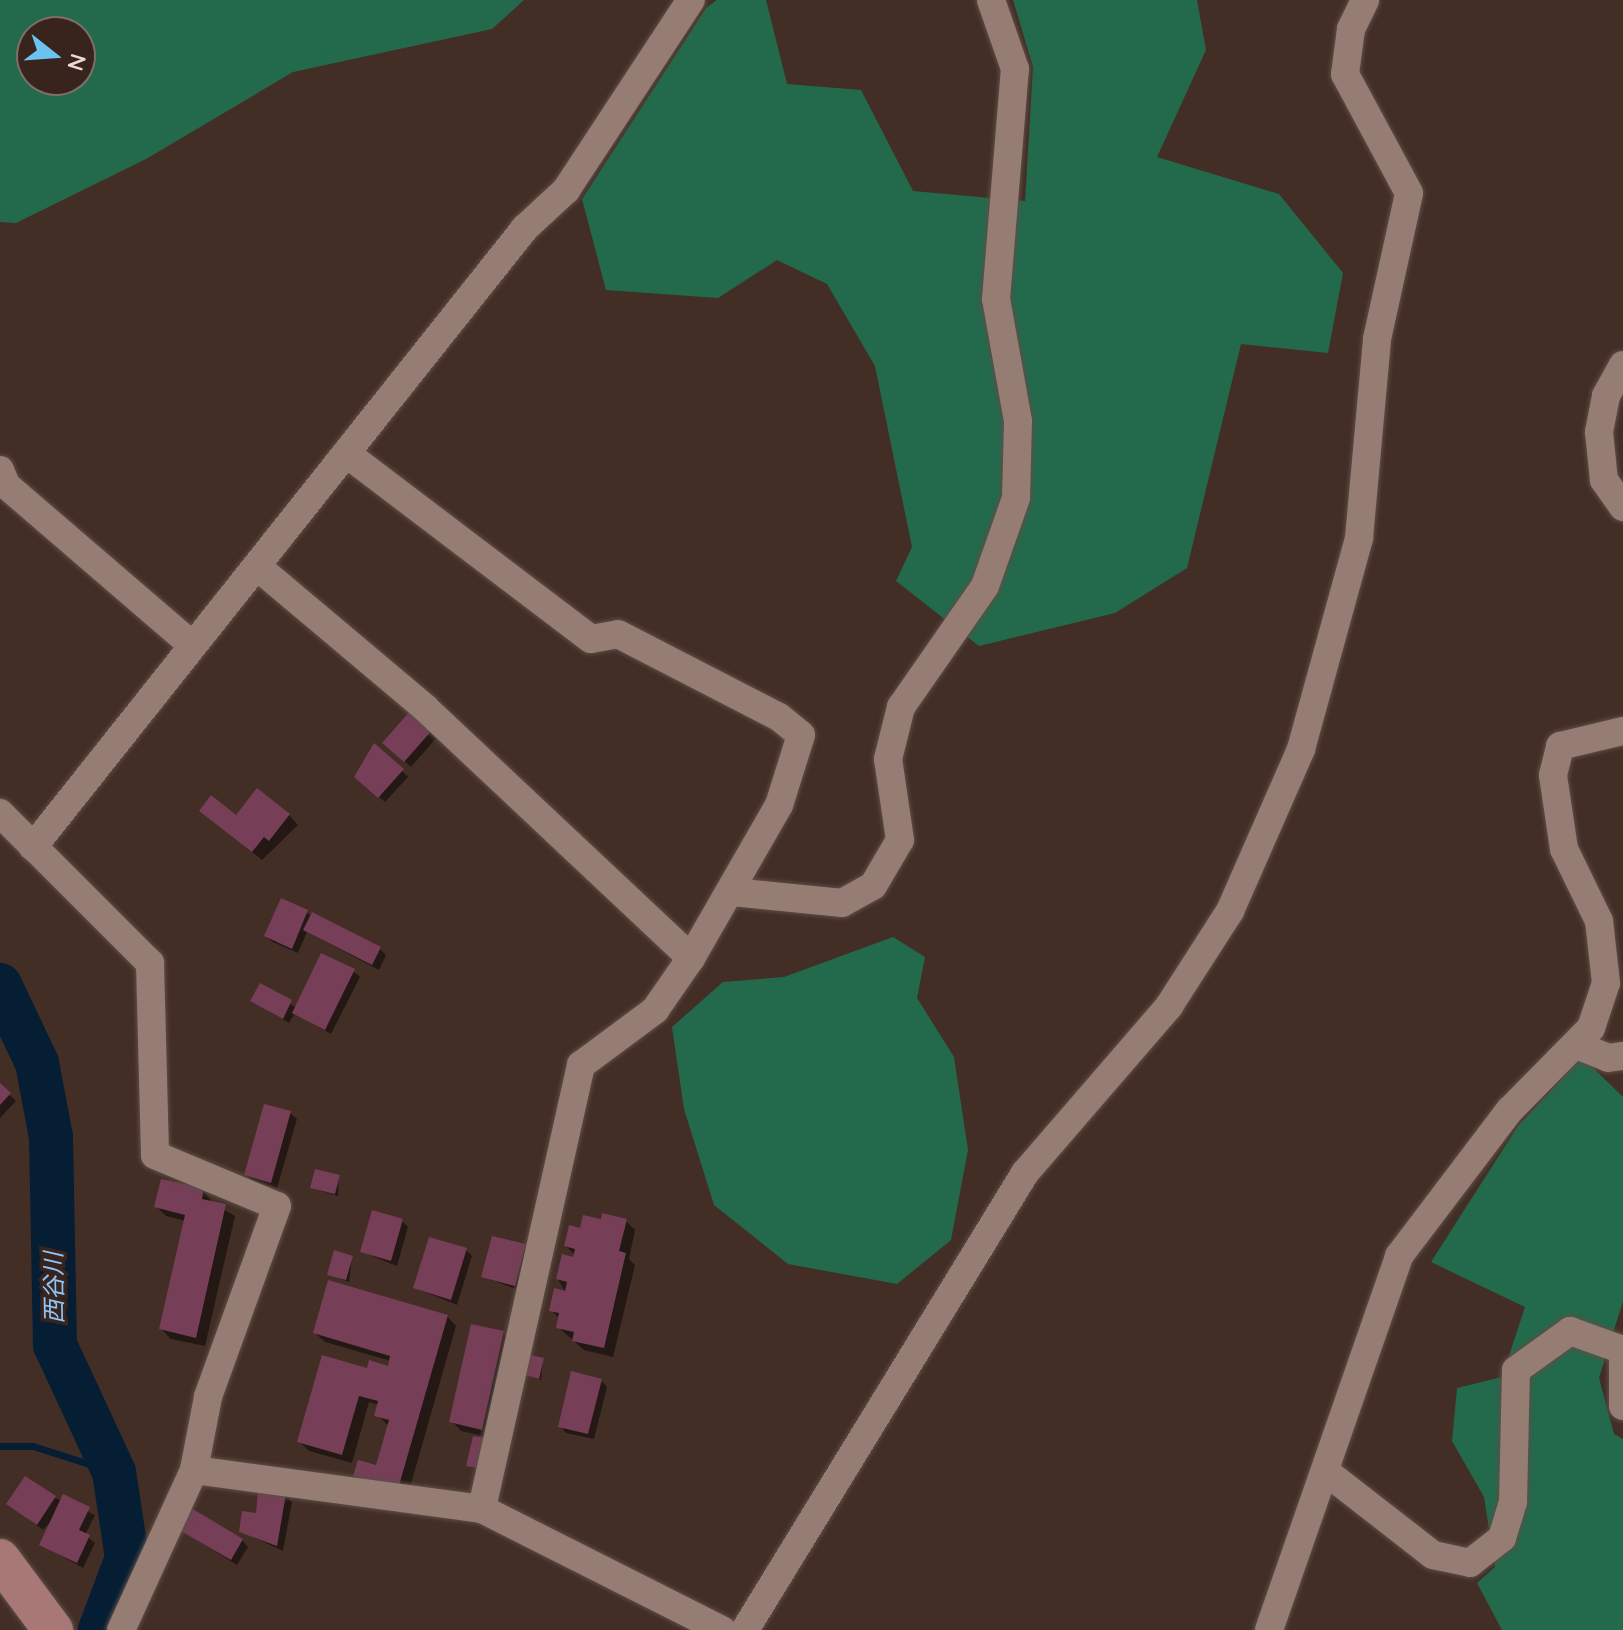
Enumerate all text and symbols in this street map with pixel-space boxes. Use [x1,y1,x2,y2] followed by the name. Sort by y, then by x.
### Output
[16,16,96,96] north arrow
[61,51,93,74] text: N
[39,1252,69,1324] water label: 西谷川

